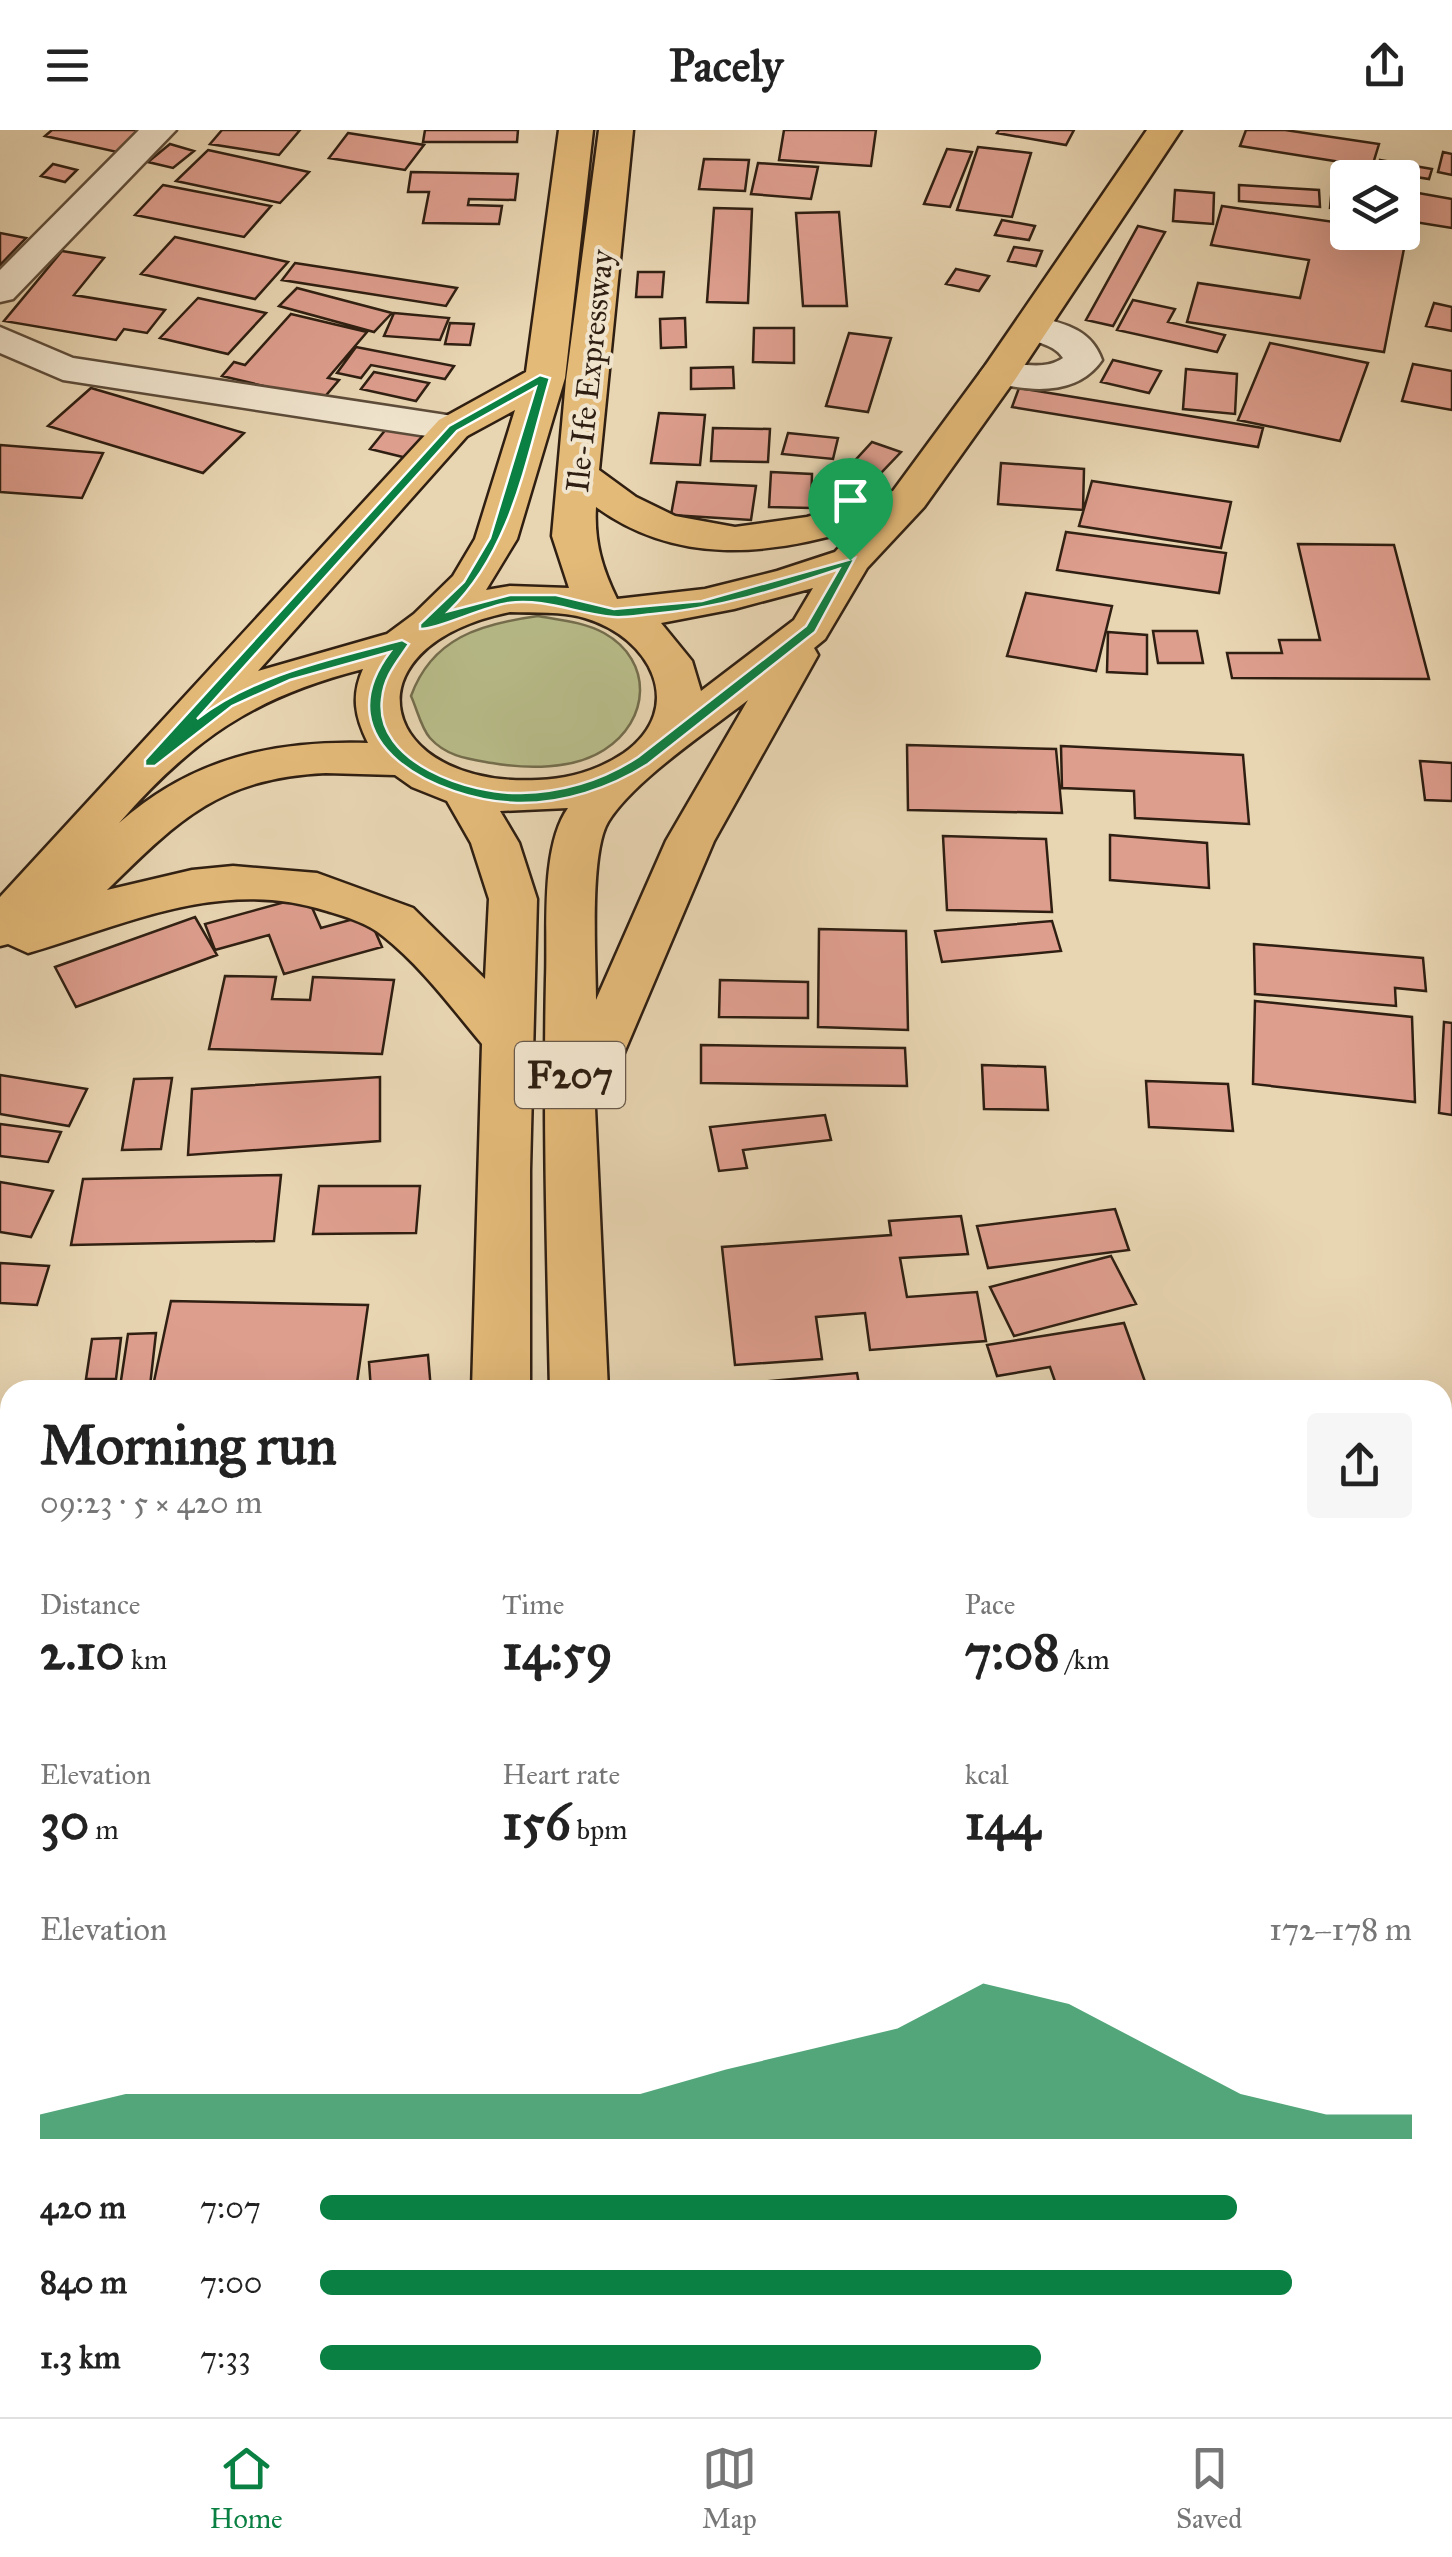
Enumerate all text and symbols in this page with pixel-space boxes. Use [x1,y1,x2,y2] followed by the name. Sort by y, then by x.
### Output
[40,38,95,93] icon: menu
[669,38,783,93] text: Pacely
[1357,38,1412,93] icon: share
[1330,160,1420,250] map controls
[1330,160,1420,250] button: layers
[558,247,622,494] street label: Ile-Ife Expressway
[808,458,893,561] pin
[823,473,878,528] icon: arrive
[515,1042,625,1108] road number: F207
[40,1412,337,1479] text: Morning run
[1307,1413,1412,1518] button: share
[40,1483,262,1522] text: 09:23 · 5 × 420 m
[40,1587,140,1622] text: Distance
[502,1587,564,1622] text: Time
[965,1587,1015,1622] text: Pace
[40,1622,125,1683] text: 2.10
[502,1622,613,1683] text: 14:59
[965,1622,1060,1683] text: 7:08
[125,1642,167,1677] text: km
[1060,1642,1110,1677] text: /km
[40,1757,151,1792] text: Elevation
[502,1757,620,1792] text: Heart rate
[965,1757,1009,1792] text: kcal
[40,1792,89,1853] text: 30
[502,1792,571,1853] text: 156
[965,1792,1040,1853] text: 144
[89,1812,119,1847] text: m
[571,1812,628,1847] text: bpm
[40,1910,167,1949] text: Elevation
[1269,1910,1412,1949] text: 172–178 m
[40,2188,126,2227] text: 420 m
[200,2188,261,2227] text: 7:07
[40,2263,127,2302] text: 840 m
[200,2263,262,2302] text: 7:00
[40,2338,121,2377] text: 1.3 km
[200,2338,251,2377] text: 7:33
[210,2441,283,2536] tab: Home
[702,2441,757,2536] tab: Map
[1176,2441,1242,2536] tab: Saved

